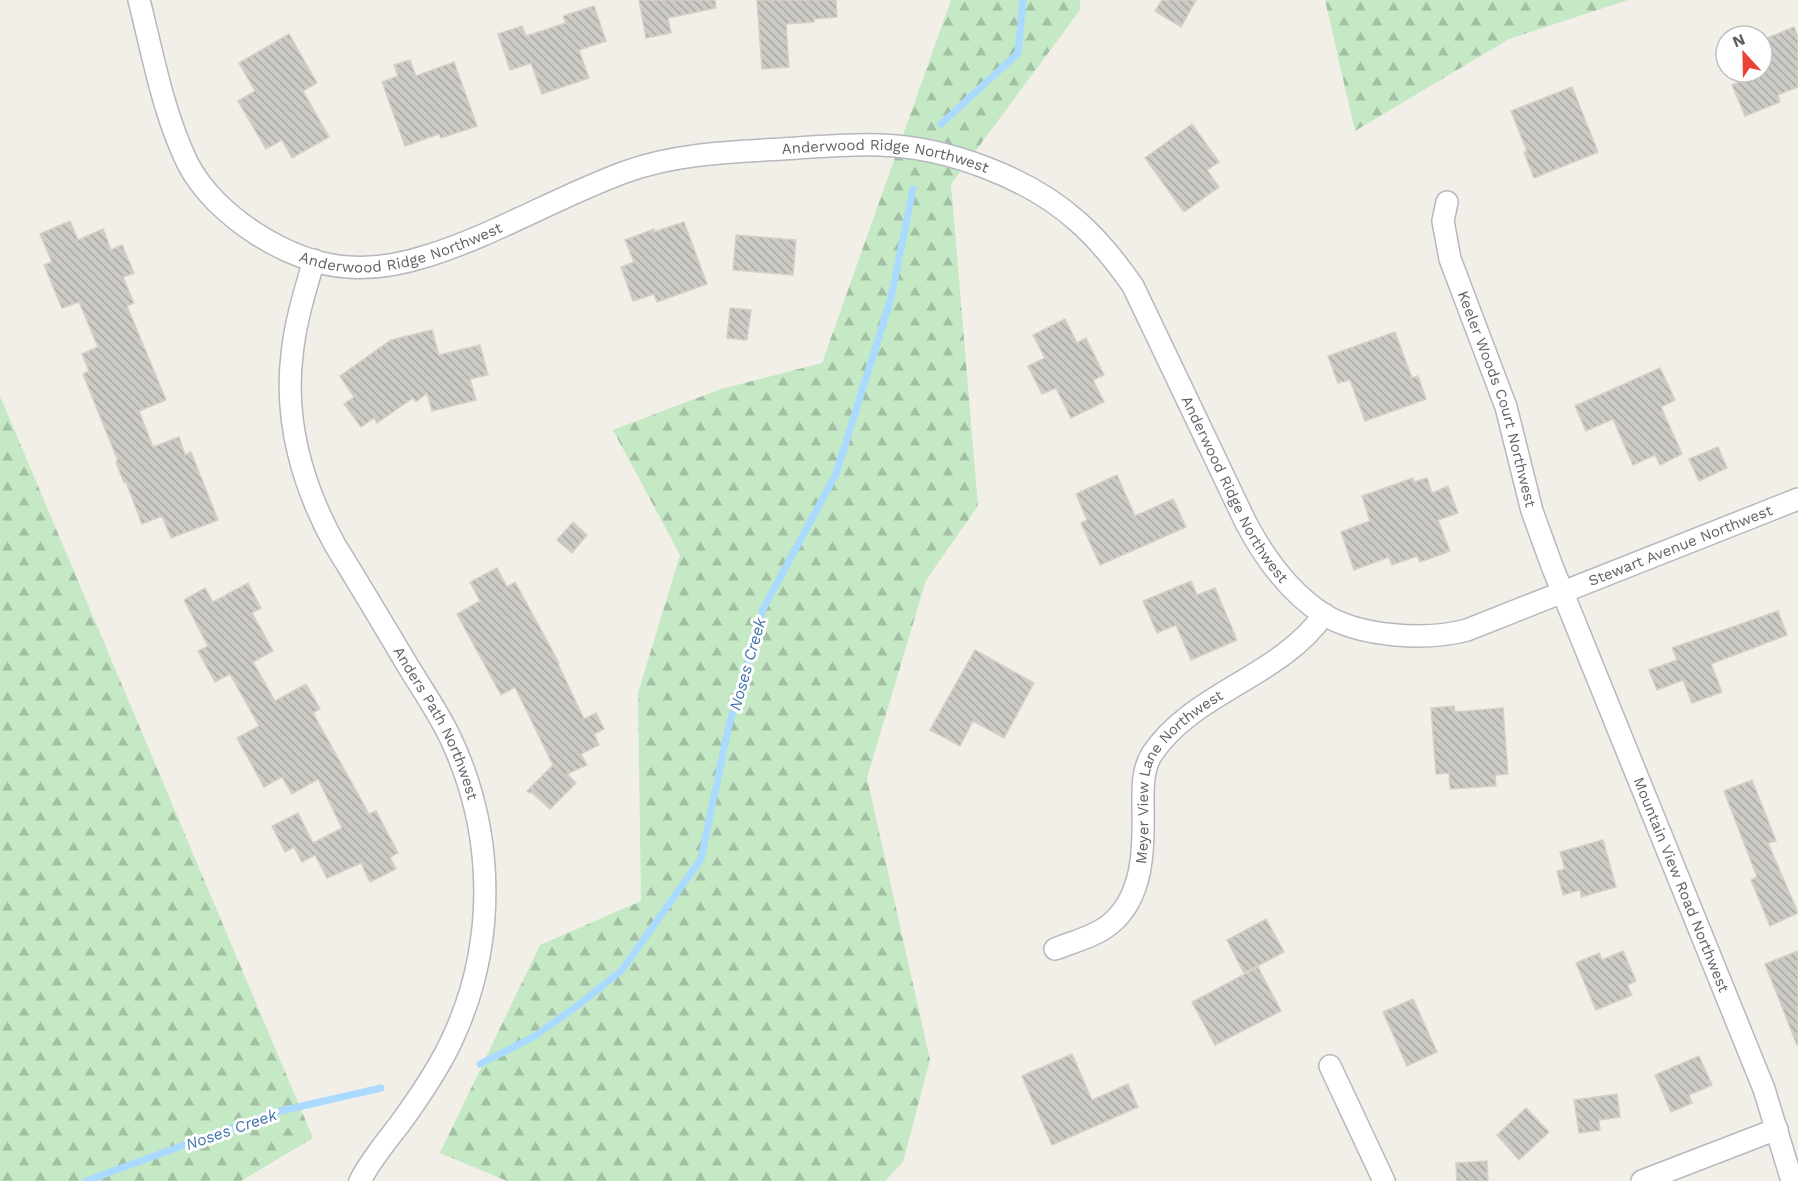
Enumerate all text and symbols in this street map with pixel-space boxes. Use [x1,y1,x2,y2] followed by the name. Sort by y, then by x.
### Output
[1714,24,1774,84] north arrow
[1730,30,1748,52] text: N
[781,136,992,177] street label: Anderwood Ridge Northwest
[297,218,506,276] street label: Anderwood Ridge Northwest
[1454,288,1540,510] street label: Keeler Woods Court Northwest
[1178,393,1292,587] street label: Anderwood Ridge Northwest
[1586,501,1776,590] street label: Stewart Avenue Northwest
[725,614,770,713] water label: Noses Creek
[389,643,482,803] street label: Anders Path Northwest
[1132,686,1227,865] street label: Meyer View Lane Northwest
[1630,775,1733,996] street label: Mountain View Road Northwest
[183,1105,281,1154] water label: Noses Creek

